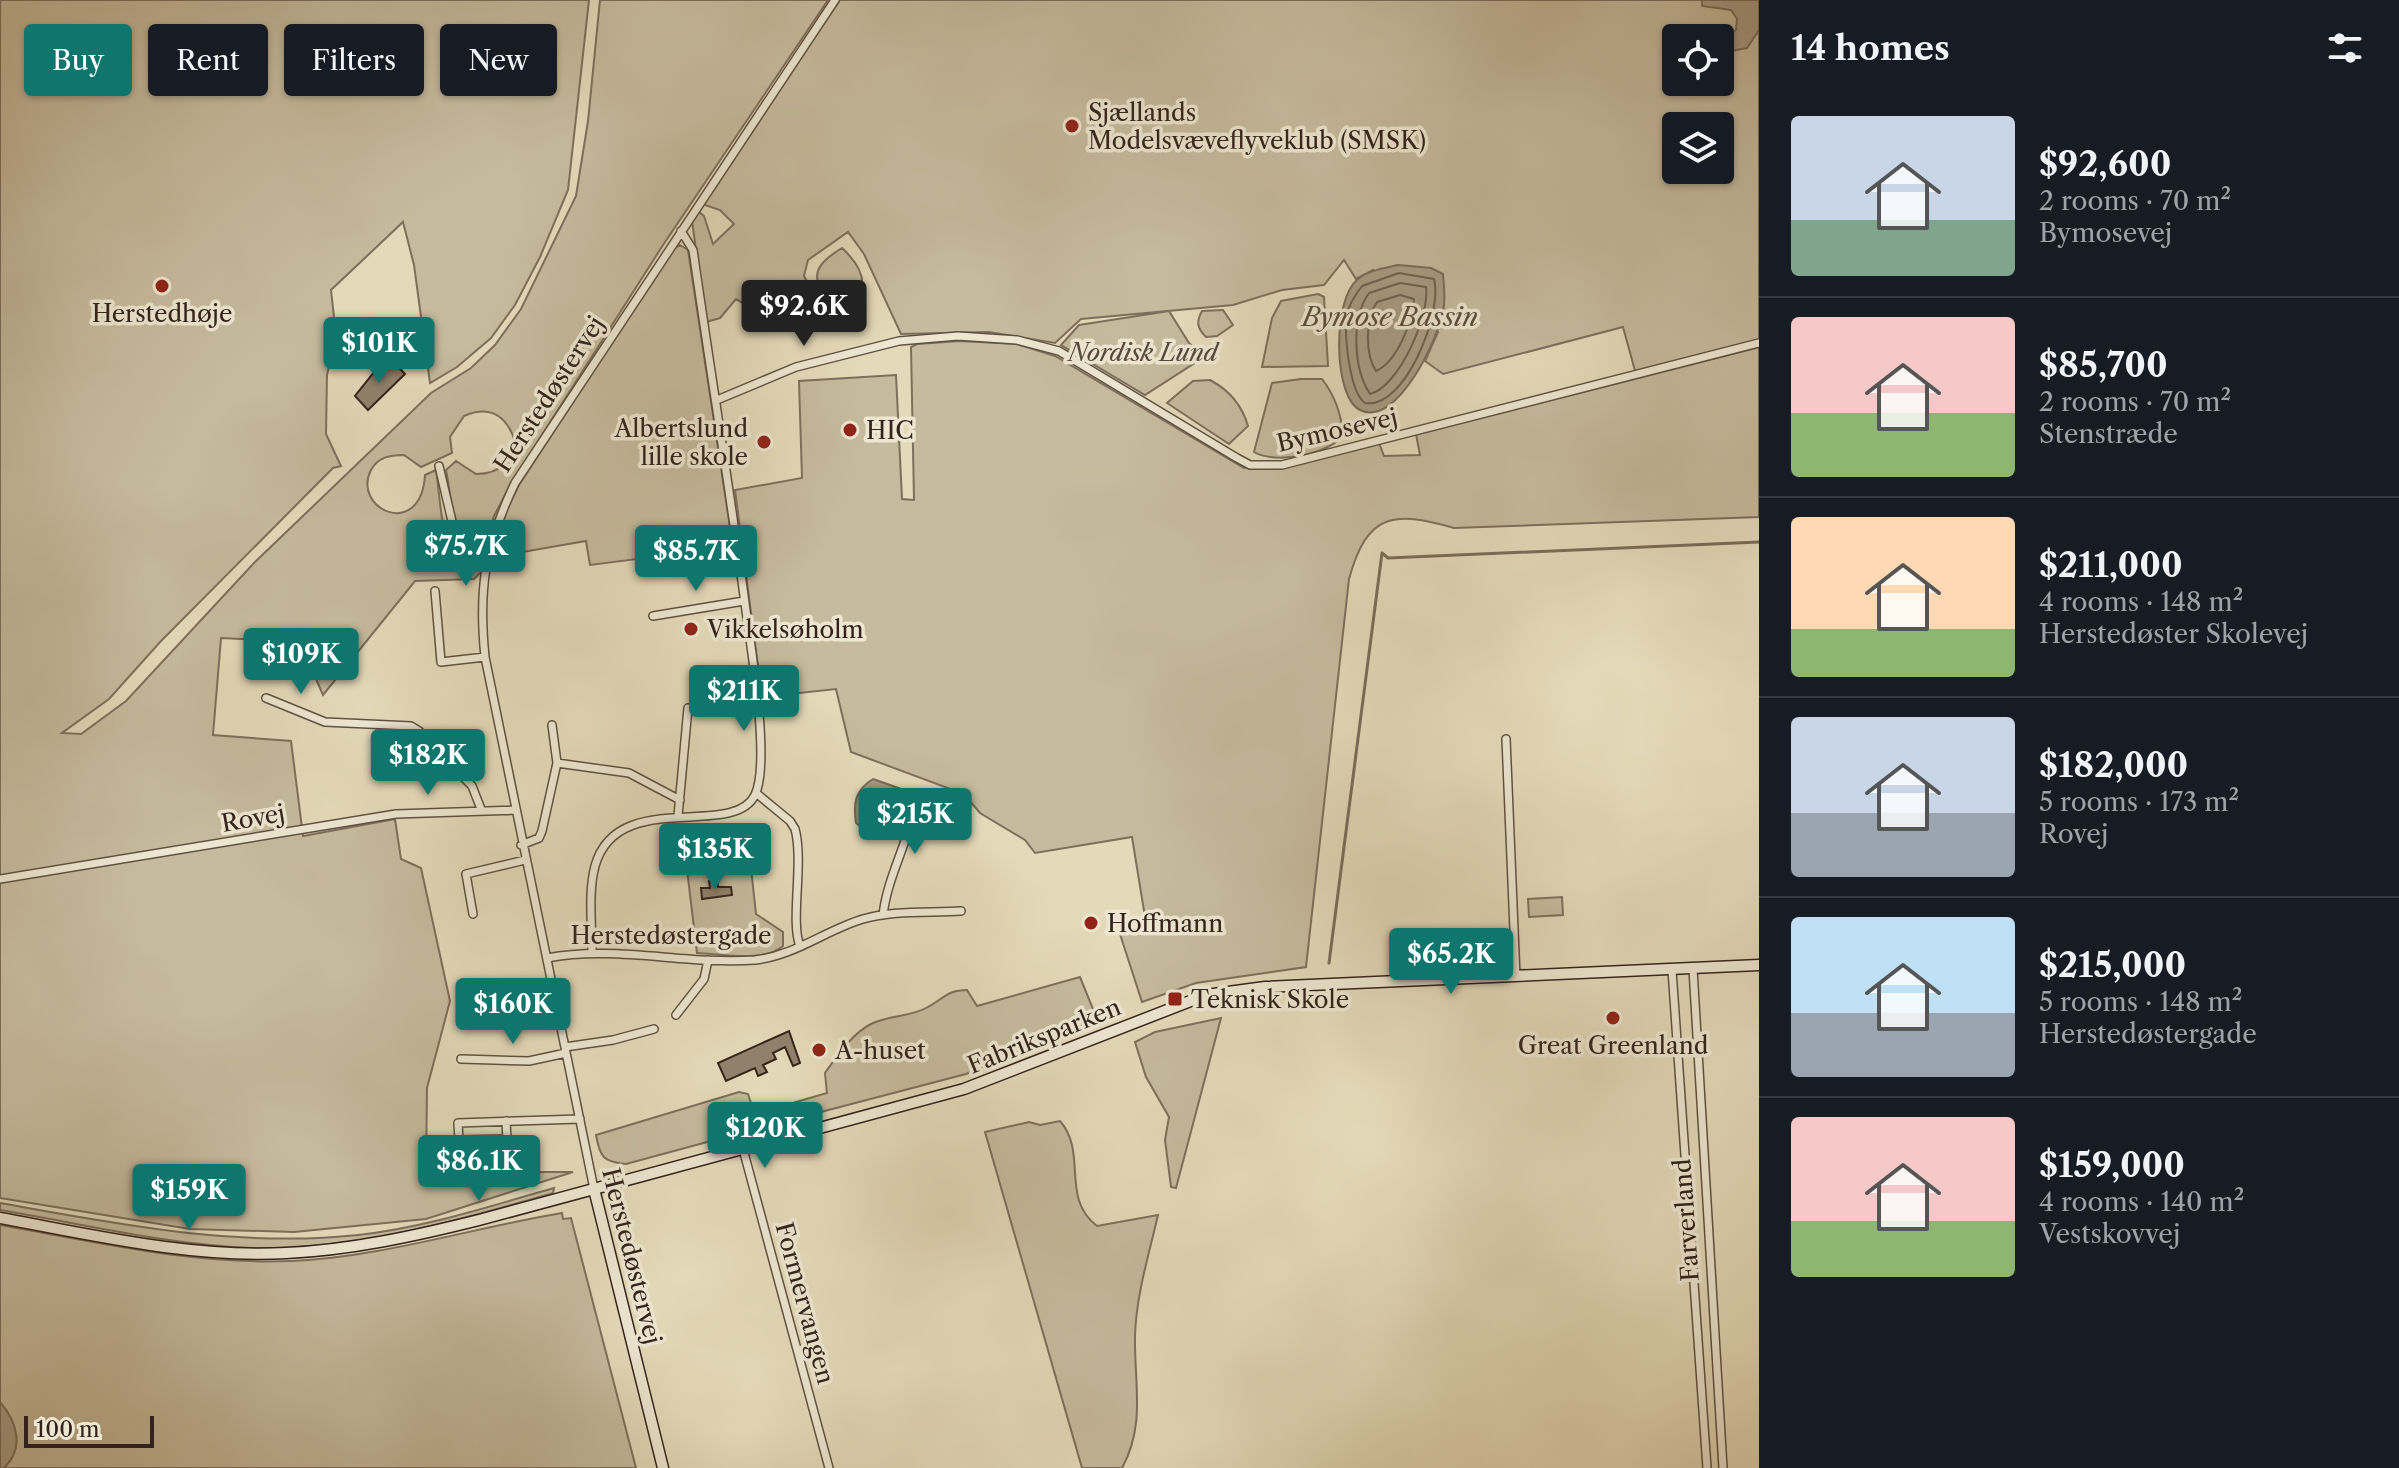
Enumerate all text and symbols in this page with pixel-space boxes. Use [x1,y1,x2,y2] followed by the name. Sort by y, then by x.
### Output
[24,24,132,96] chip: Buy
[148,24,268,96] chip: Rent
[284,24,424,96] chip: Filters
[440,24,557,96] chip: New
[1662,24,1734,184] map controls
[1662,24,1734,96] button: locate
[2323,26,2367,70] icon: filters
[1791,27,1950,69] text: 14 homes
[1088,98,1426,155] place label: Sjællands Modelsvæveflyveklub (SMSK)
[1662,112,1734,184] button: layers
[1063,117,1081,135] marker: Sjællands Modelsvæveflyveklub (SMSK)
[2039,143,2171,185] text: $92,600
[1855,148,1951,244] icon: home
[2039,185,2231,217] text: 2 rooms · 70 m²
[2039,217,2172,249] text: Bymosevej
[153,277,171,295] marker: Herstedhøje
[739,280,869,348] pin: $92.6K
[760,290,848,322] text: $92.6K
[92,299,232,328] place label: Herstedhøje
[1300,301,1478,333] water label: Bymose Bassin
[488,310,610,478] street label: Herstedøstervej
[323,317,435,385] pin: $101K
[341,327,417,359] text: $101K
[1066,338,1221,367] park label: Nordisk Lund
[2039,344,2168,386] text: $85,700
[1855,349,1951,445] icon: home
[2039,386,2231,418] text: 2 rooms · 70 m²
[1274,402,1400,458] street label: Bymosevej
[614,414,748,471] place label: Albertslund lille skole
[866,416,914,445] place label: HIC
[2039,418,2178,450] text: Stenstræde
[841,421,859,439] marker: HIC
[755,433,773,451] marker: Albertslund lille skole
[401,520,531,588] pin: $75.7K
[631,525,761,593] pin: $85.7K
[424,530,508,562] text: $75.7K
[653,535,739,567] text: $85.7K
[2039,544,2183,586] text: $211,000
[1855,549,1951,645] icon: home
[2039,586,2243,618] text: 4 rooms · 148 m²
[706,615,864,644] place label: Vikkelsøholm
[2039,618,2308,650] text: Herstedøster Skolevej
[682,620,700,638] marker: Vikkelsøholm
[245,628,357,696] pin: $109K
[262,638,340,670] text: $109K
[688,665,800,733] pin: $211K
[707,675,781,707] text: $211K
[372,729,484,797] pin: $182K
[389,739,467,771] text: $182K
[2039,744,2188,786] text: $182,000
[1855,749,1951,845] icon: home
[2039,786,2239,818] text: 5 rooms · 173 m²
[859,788,971,856] pin: $215K
[219,798,287,838] street label: Rovej
[877,798,953,830] text: $215K
[2039,818,2108,850] text: Rovej
[659,823,771,891] pin: $135K
[677,833,753,865] text: $135K
[1107,909,1223,938] place label: Hoffmann
[1082,914,1100,932] marker: Hoffmann
[571,921,771,950] street label: Herstedøstergade
[1386,928,1516,996] pin: $65.2K
[1407,938,1495,970] text: $65.2K
[2039,944,2186,986] text: $215,000
[1855,949,1951,1045] icon: home
[457,978,569,1046] pin: $160K
[1191,985,1349,1014] place label: Teknisk Skole
[2039,986,2242,1018] text: 5 rooms · 148 m²
[473,988,553,1020] text: $160K
[1166,990,1184,1008] marker: Teknisk Skole
[963,992,1125,1080] street label: Fabriksparken
[1604,1009,1622,1027] marker: Great Greenland
[2039,1018,2257,1050] text: Herstedøstergade
[1518,1031,1709,1060] place label: Great Greenland
[834,1036,926,1065] place label: A-huset
[810,1041,828,1059] marker: A-huset
[709,1102,821,1170] pin: $120K
[726,1112,804,1144] text: $120K
[414,1135,544,1203] pin: $86.1K
[2039,1144,2185,1186] text: $159,000
[436,1145,522,1177] text: $86.1K
[1855,1149,1951,1245] icon: home
[1667,1157,1705,1282] street label: Farverland
[133,1164,245,1232] pin: $159K
[596,1165,668,1347] street label: Herstedøstervej
[151,1174,227,1206] text: $159K
[2039,1186,2244,1218] text: 4 rooms · 140 m²
[2039,1218,2180,1250] text: Vestskovvej
[769,1219,841,1387] street label: Formervangen
[24,1412,154,1448] scale bar
[36,1416,99,1443] text: 100 m

